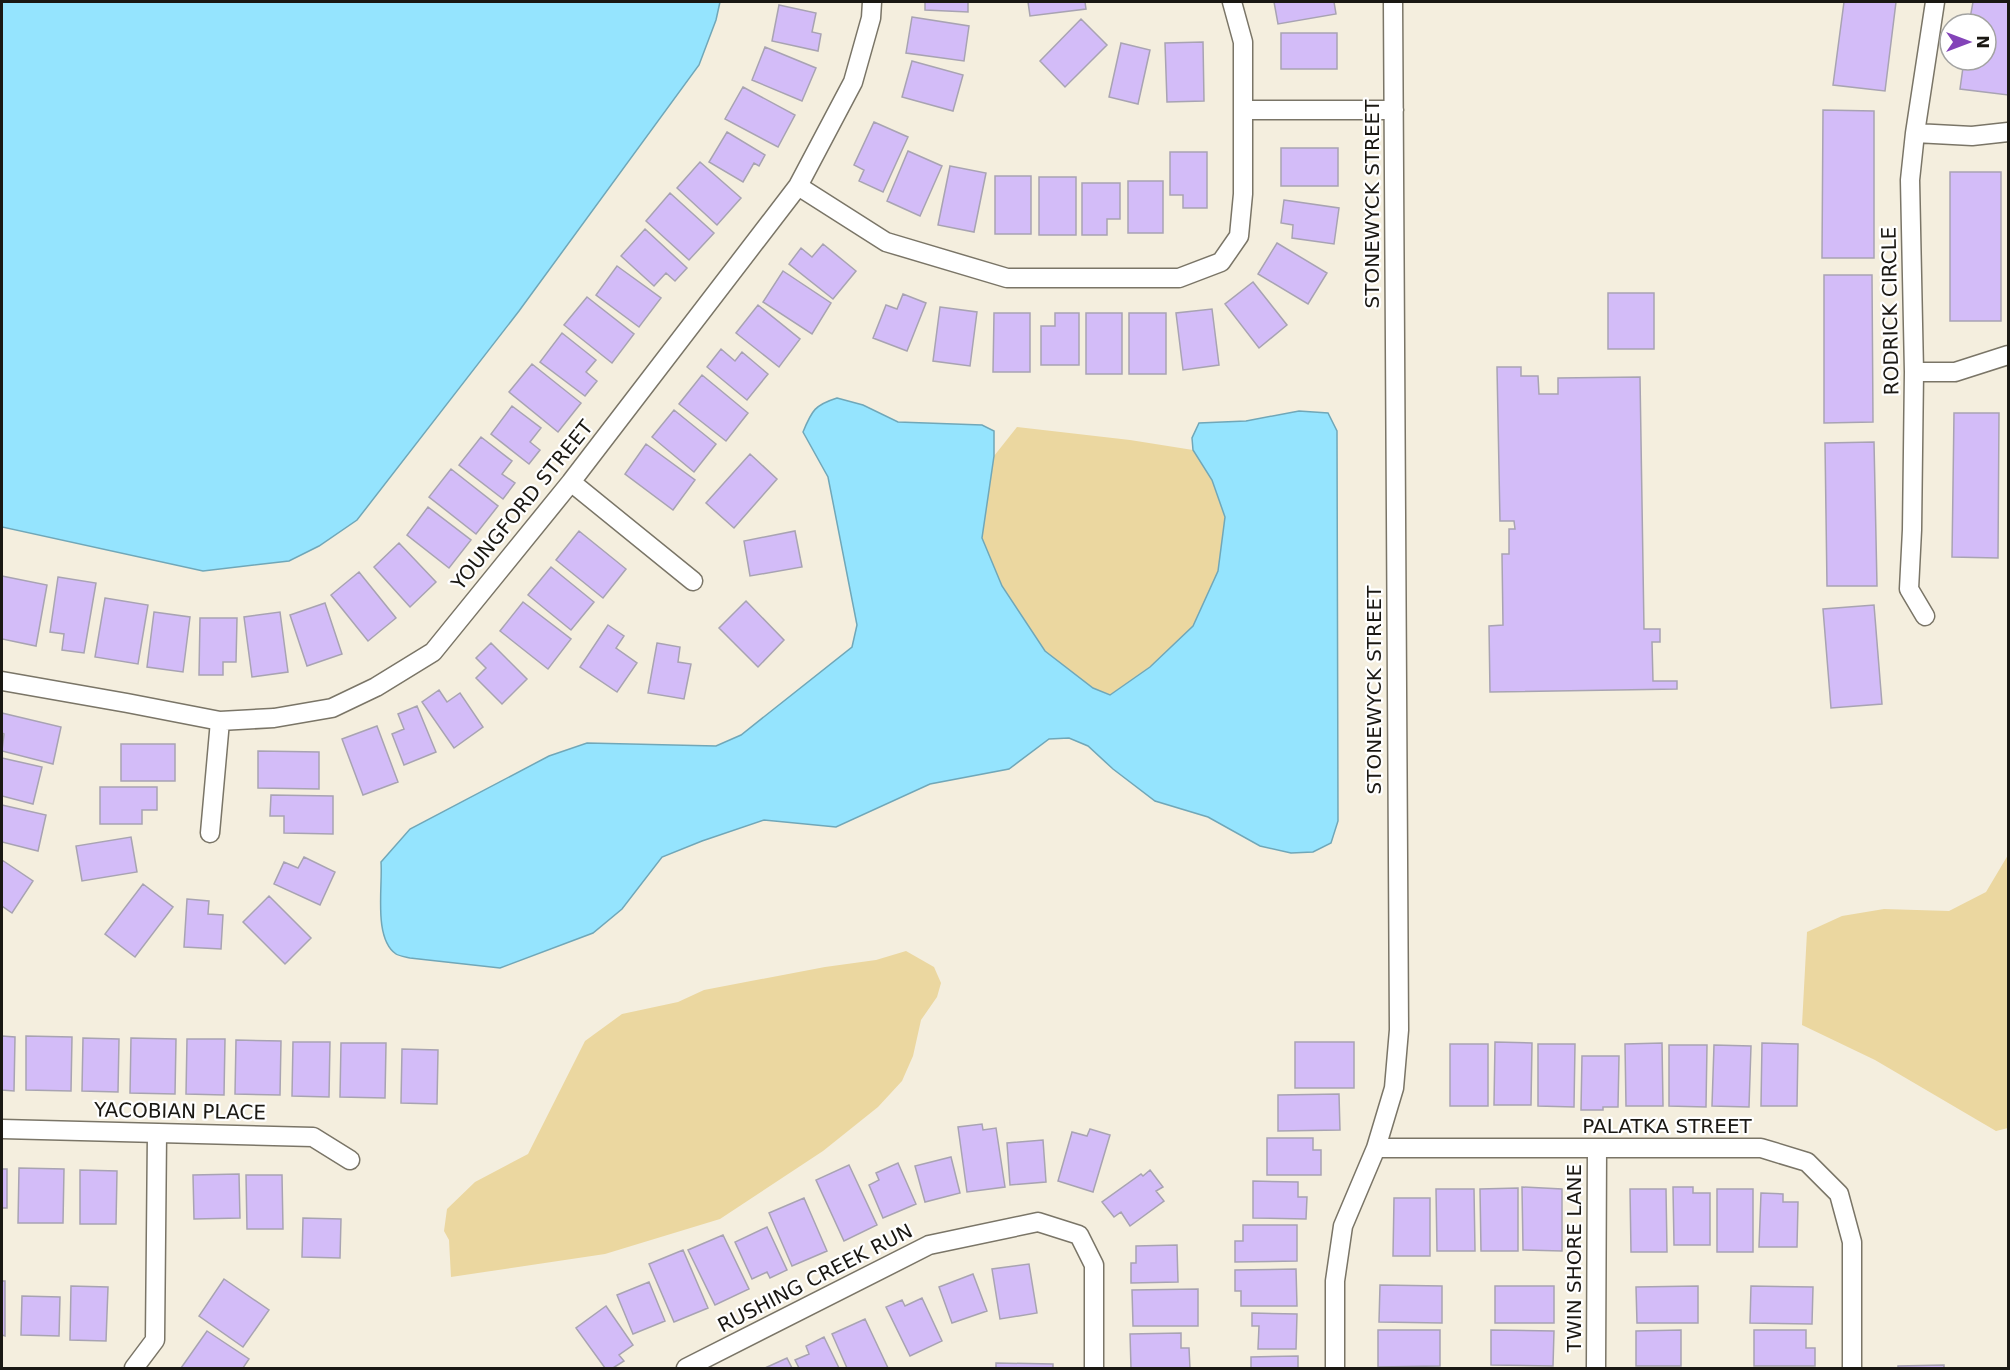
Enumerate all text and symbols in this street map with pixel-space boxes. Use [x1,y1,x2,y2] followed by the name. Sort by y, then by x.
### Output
[1938,12,1998,72] north arrow
[1973,35,1992,49] text: N
[1360,99,1384,308] street label: STONEWYCK STREET
[1877,226,1903,396] street label: RODRICK CIRCLE
[446,415,598,595] street label: YOUNGFORD STREET
[1362,585,1386,794] street label: STONEWYCK STREET
[93,1097,266,1124] street label: YACOBIAN PLACE
[1582,1114,1753,1138] street label: PALATKA STREET
[1562,1164,1586,1353] street label: TWIN SHORE LANE
[714,1218,916,1338] street label: RUSHING CREEK RUN

